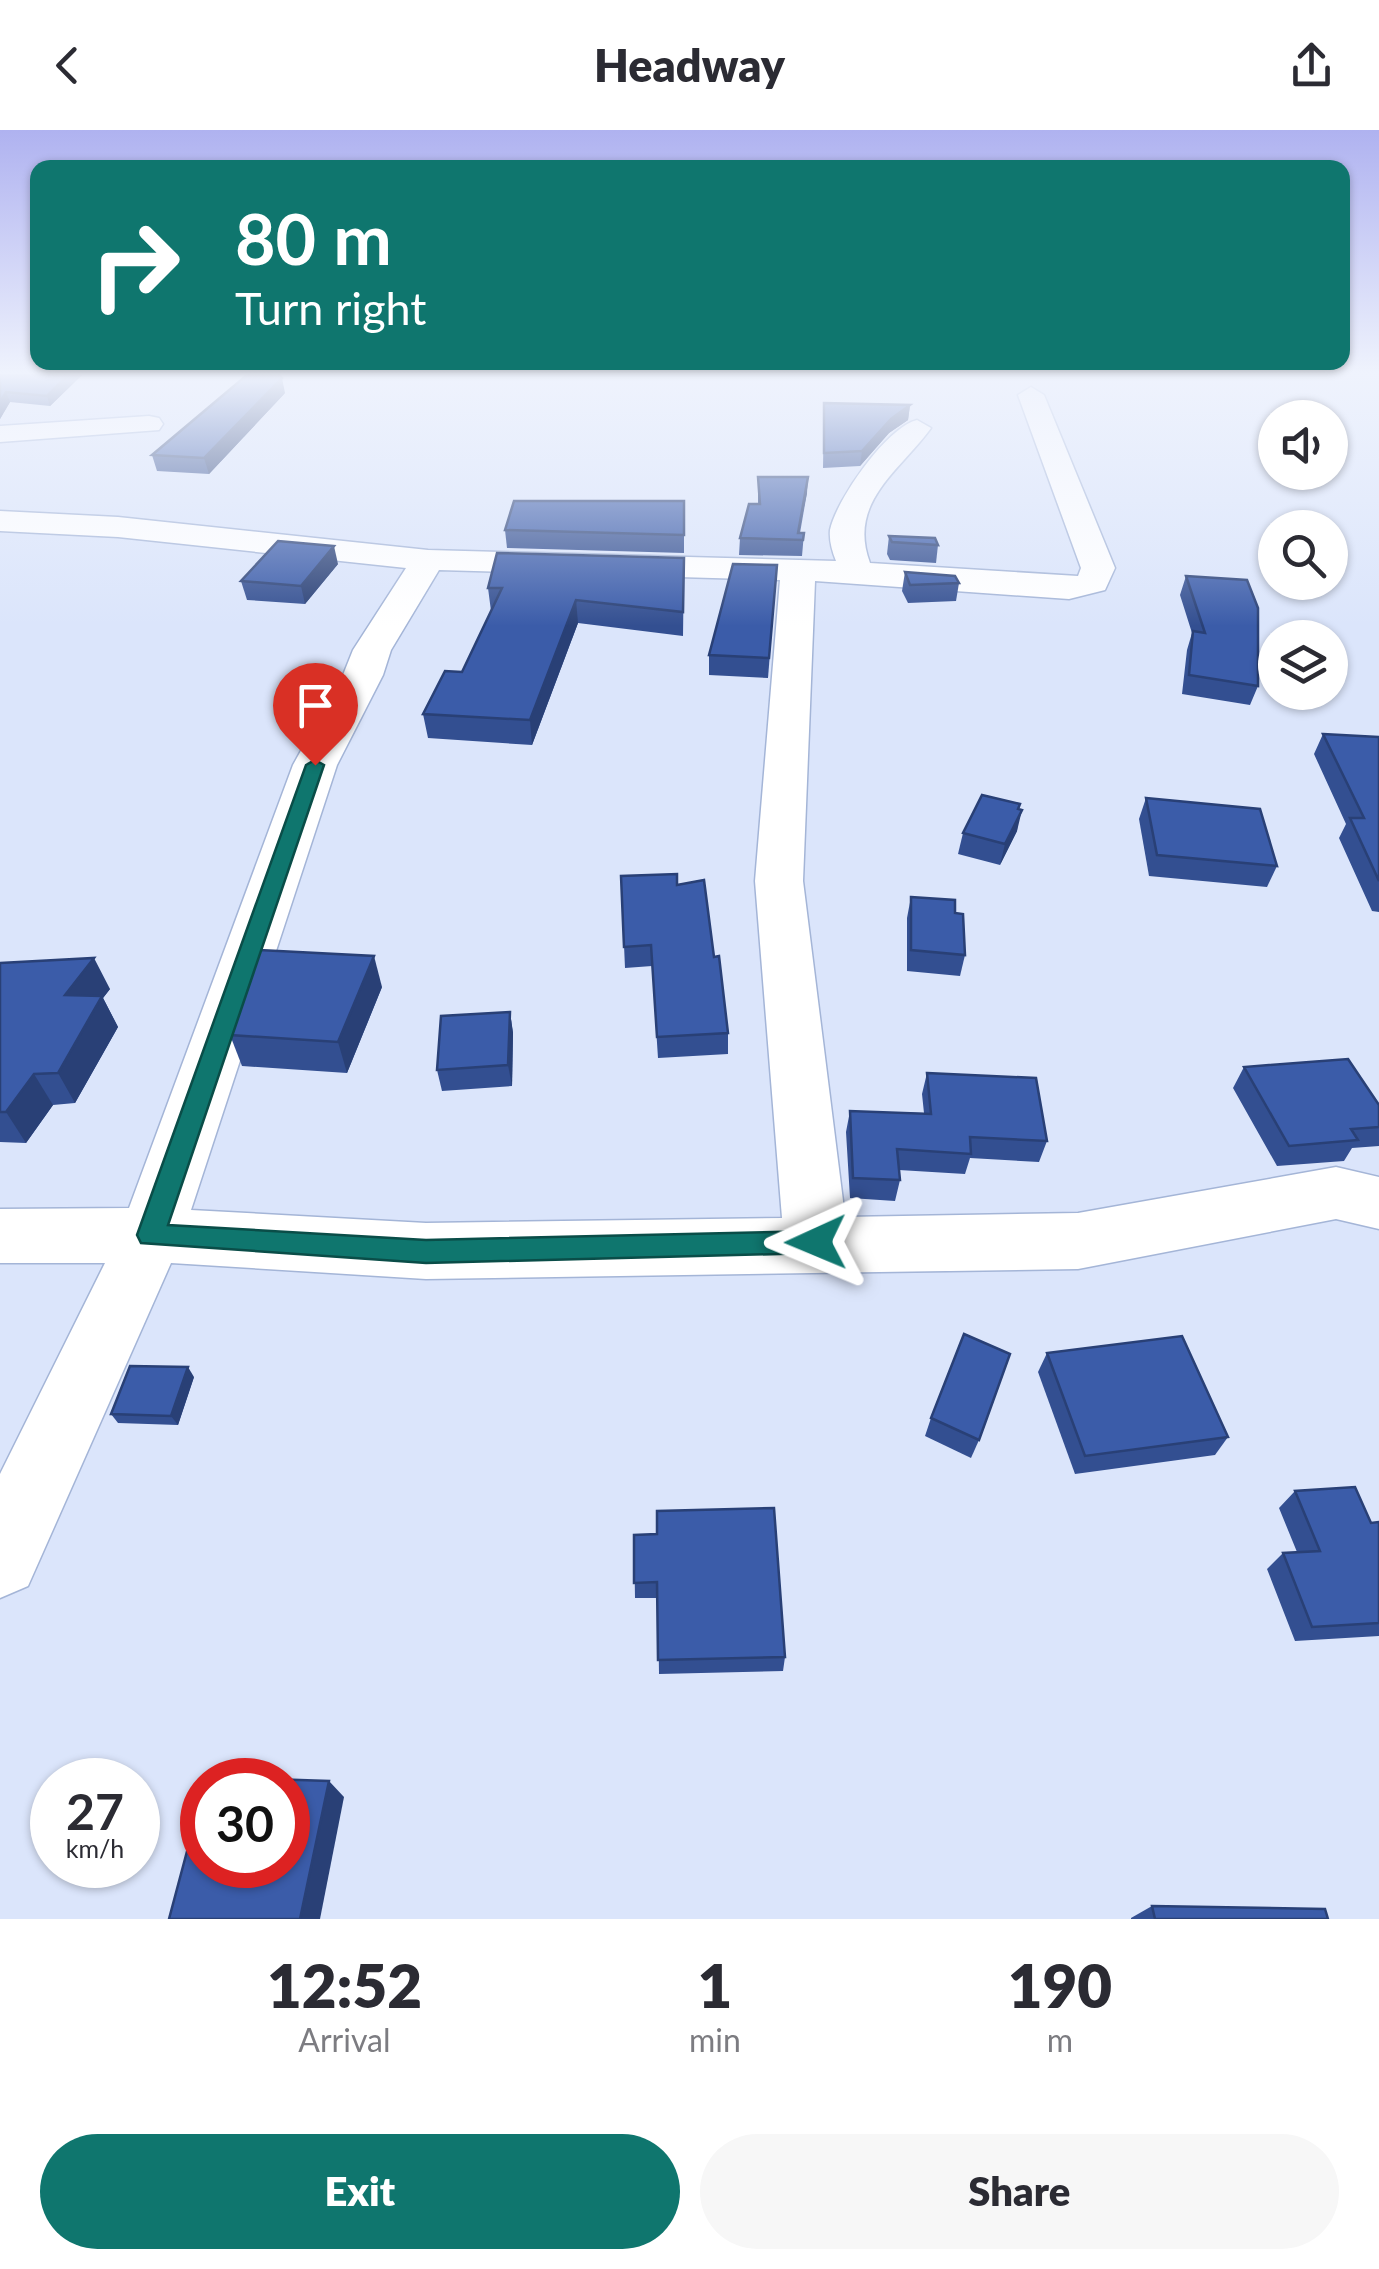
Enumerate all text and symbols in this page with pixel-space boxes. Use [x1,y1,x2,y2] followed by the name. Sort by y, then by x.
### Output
[40,38,95,93] icon: back
[594,38,785,92] text: Headway
[1284,38,1339,93] icon: share
[235,196,392,280] text: 80 m
[70,200,200,330] icon: right
[235,281,426,335] text: Turn right
[1258,400,1348,710] map controls
[1258,400,1348,490] button: sound
[1258,510,1348,600] button: search
[1258,620,1348,710] button: layers
[273,663,358,766] pin
[288,678,343,733] icon: arrive
[764,1190,868,1294] position arrow
[180,1758,310,1888] speed limit sign: 30
[66,1781,124,1841] text: 27
[66,1833,124,1863] text: km/h
[267,1949,422,2021] text: 12:52
[697,1949,732,2021] text: 1
[1008,1949,1112,2021] text: 190
[298,2020,391,2059] text: Arrival
[689,2020,741,2059] text: min
[1047,2020,1073,2059] text: m
[40,2134,680,2249] button: Exit
[700,2134,1339,2249] button: Share

